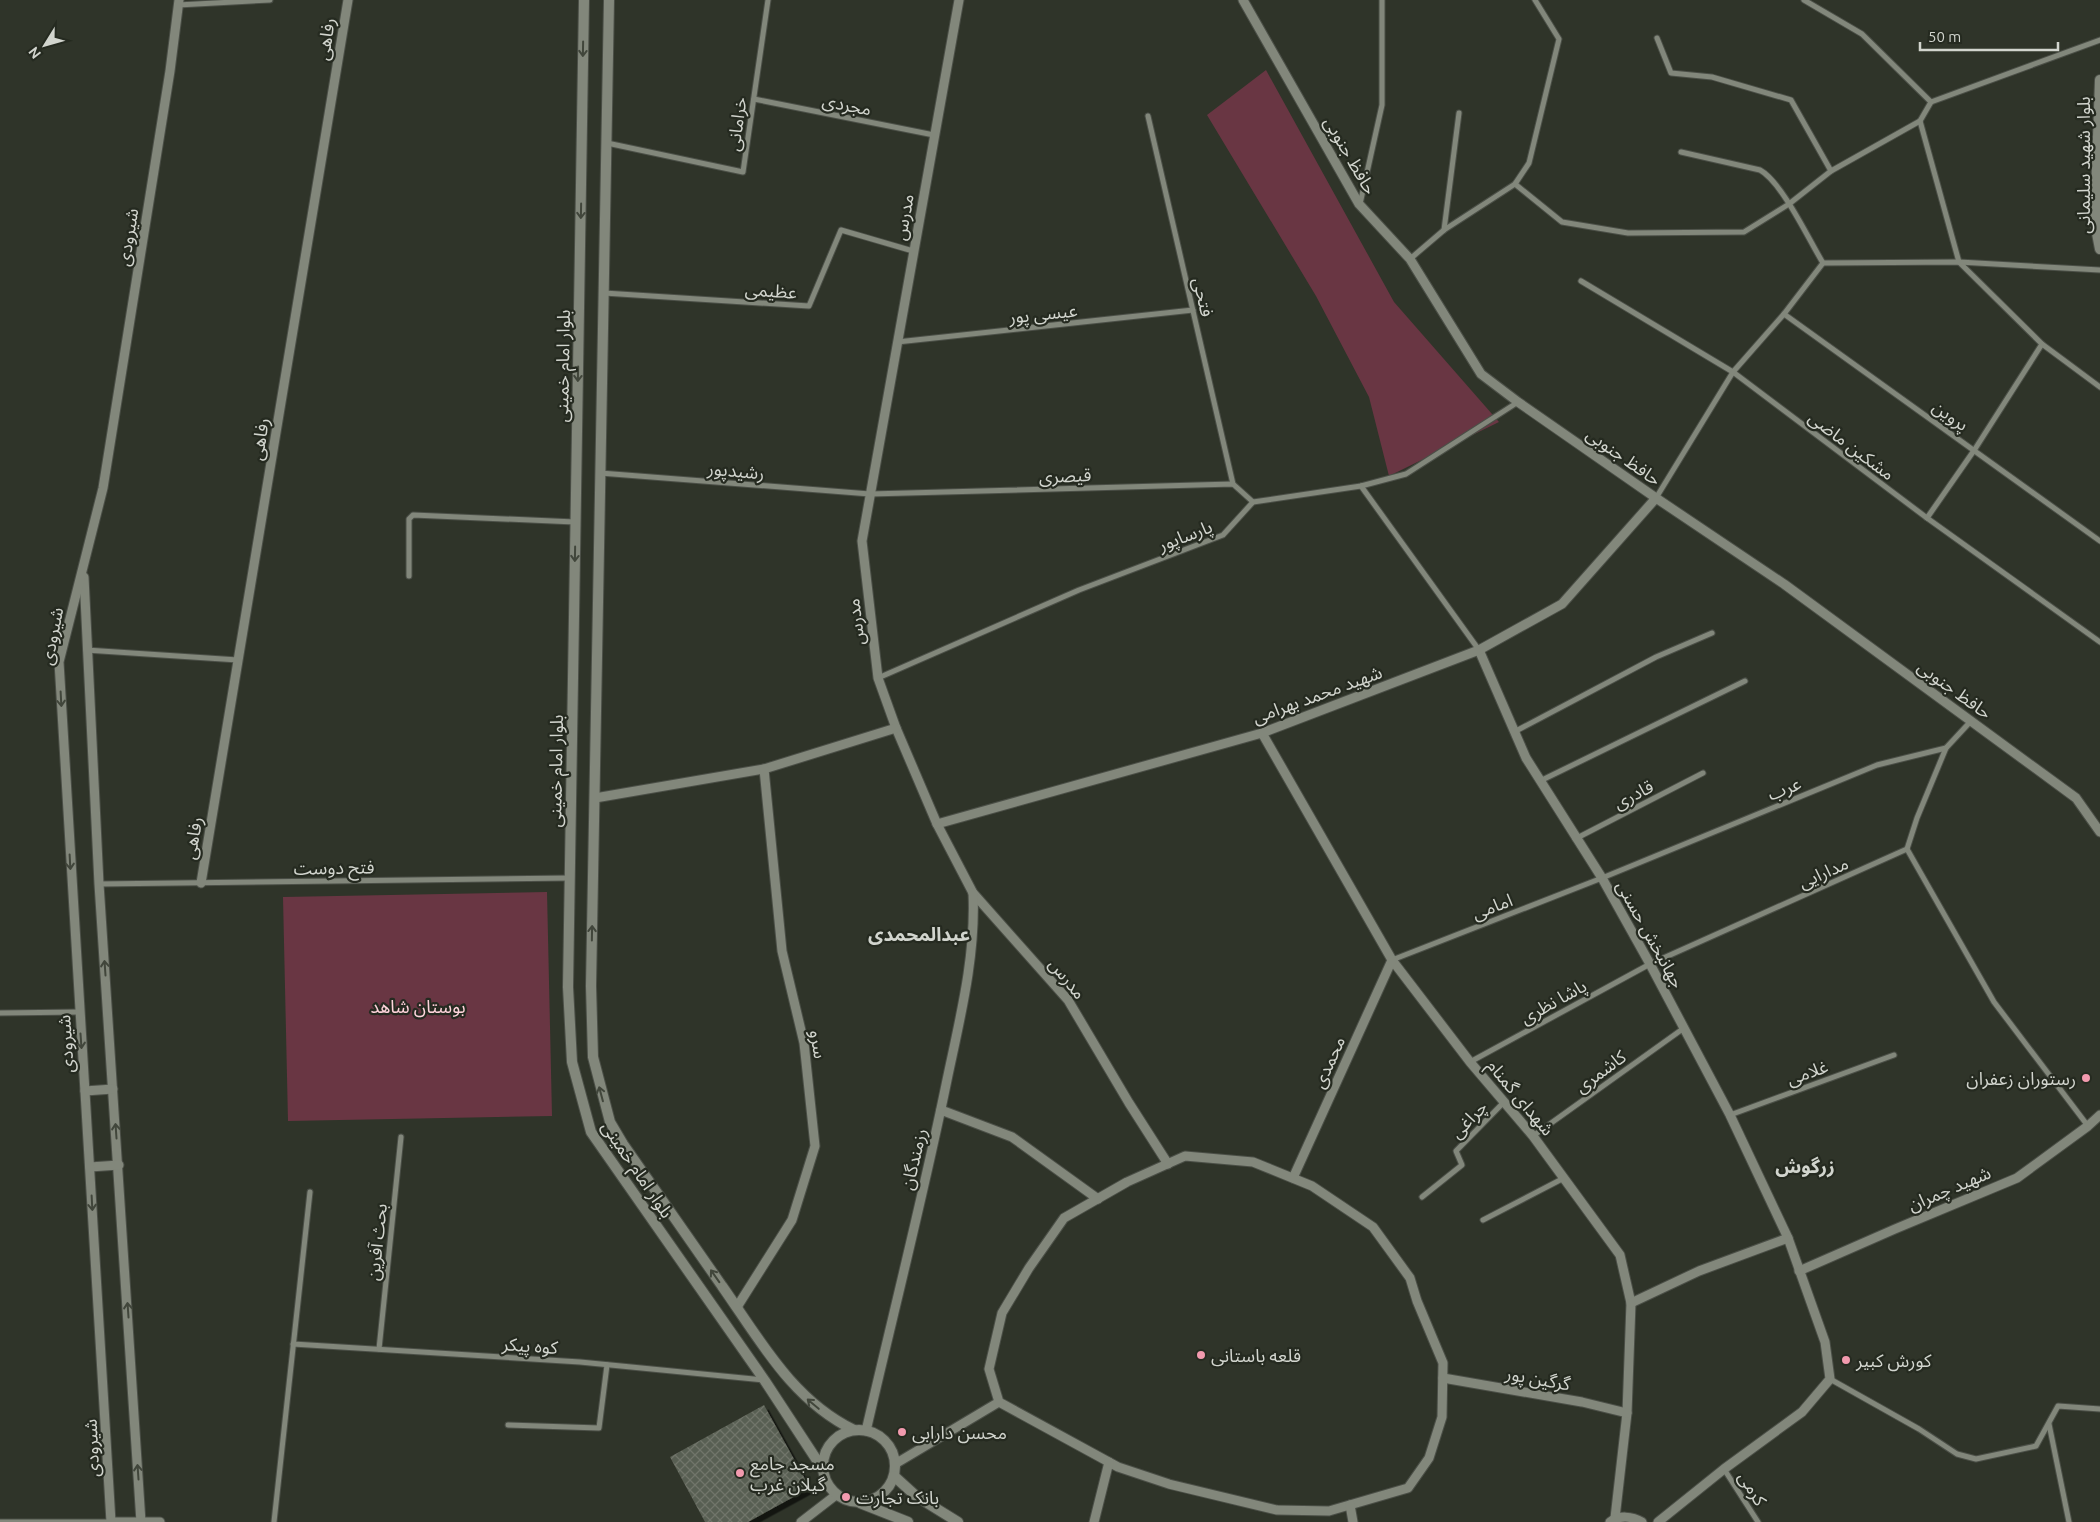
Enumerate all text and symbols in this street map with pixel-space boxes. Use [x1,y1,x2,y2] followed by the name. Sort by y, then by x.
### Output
[312,16,340,62] street label: رفاهی
[20,20,70,70] north arrow
[1920,20,2058,52] scale bar
[1928,28,1961,45] text: 50 m
[578,40,588,56] one-way arrow
[25,44,44,62] text: N
[820,89,873,121] street label: مجردی
[722,96,752,153] street label: خرامانی
[2073,96,2095,234] street label: بلوار شهید سلیمانی
[1319,113,1381,198] street label: حافظ جنوبی
[889,192,919,242] street label: مدرس
[576,203,585,219] one-way arrow
[113,207,143,268] street label: شیرودی
[1188,276,1218,319] street label: فتحی
[744,278,798,304] street label: عظیمی
[1007,299,1079,329] street label: عیسی پور
[551,309,578,423] street label: بلوار امام خمینی
[573,365,583,381] one-way arrow
[1928,396,1973,436] street label: پروین
[1804,406,1899,485] street label: مشکین ماضی
[246,416,274,462] street label: رفاهی
[1582,423,1665,491] street label: حافظ جنوبی
[706,457,765,485] street label: رشیدپور
[1038,464,1092,488] street label: قیصری
[1154,516,1216,557] street label: پارساپور
[570,545,580,561] one-way arrow
[842,597,870,646] street label: مدرس
[36,605,68,667] street label: شیرودی
[1913,656,1996,724] street label: حافظ جنوبی
[1250,661,1385,729] street label: شهید محمد بهرامی
[56,691,65,707] one-way arrow
[544,714,571,828] street label: بلوار امام خمینی
[1764,772,1804,806] street label: عرب
[1610,776,1657,814] street label: قادری
[178,815,208,861] street label: رفاهی
[1795,852,1852,894] street label: مدارایی
[66,853,75,869] one-way arrow
[293,856,375,882] street label: فتح دوست
[1611,877,1689,992] street label: جهانبخش حسنی
[1469,889,1516,925] street label: امامی
[868,923,970,945] district label: عبدالمحمدی
[588,925,597,941] one-way arrow
[1044,953,1091,1004] street label: مدرس
[100,961,110,977] one-way arrow
[1516,975,1591,1029] street label: پاشا نظری
[370,996,466,1018] park label: بوستان شاهد
[53,1014,79,1074] street label: شیرودی
[805,1028,831,1060] street label: سرو
[77,1033,86,1049] one-way arrow
[1308,1033,1350,1092] street label: محمدی
[1571,1046,1631,1098] street label: کاشمری
[1480,1055,1558,1142] street label: شهدای گمنام
[1784,1055,1831,1091] street label: غلامی
[1966,1068,2076,1090] place label: رستوران زعفران
[2080,1072,2092,1084] marker: رستوران زعفران
[596,1087,606,1103] one-way arrow
[1446,1096,1492,1143] street label: چراغی
[594,1117,678,1224] street label: بلوار امام خمینی
[112,1123,121,1139] one-way arrow
[896,1126,932,1192] street label: رزمندگان
[1775,1155,1835,1178] district label: زرگوش
[1905,1162,1994,1216] street label: شهید چمران
[88,1195,97,1211] one-way arrow
[362,1202,392,1282] street label: بحث آفرین
[710,1269,720,1283] one-way arrow
[123,1302,133,1318] one-way arrow
[500,1333,559,1359] street label: کوه پیکر
[1211,1345,1301,1367] place label: قلعه باستانی
[1195,1349,1207,1361] marker: قلعه باستانی
[1855,1350,1932,1372] place label: کورش کبیر
[1840,1354,1852,1366] marker: کورش کبیر
[1503,1362,1573,1396] street label: گرگین پور
[807,1399,820,1410] one-way arrow
[79,1418,105,1478] street label: شیرودی
[912,1422,1007,1444] place label: محسن دارابی
[896,1426,908,1438] marker: محسن دارابی
[750,1453,835,1496] place label: مسجد جامع گیلان غرب
[134,1465,143,1481] one-way arrow
[734,1467,746,1479] marker: مسجد جامع گیلان غرب
[1733,1467,1771,1510] street label: کرمی
[856,1487,939,1509] place label: بانک تجارت
[840,1491,852,1503] marker: بانک تجارت

